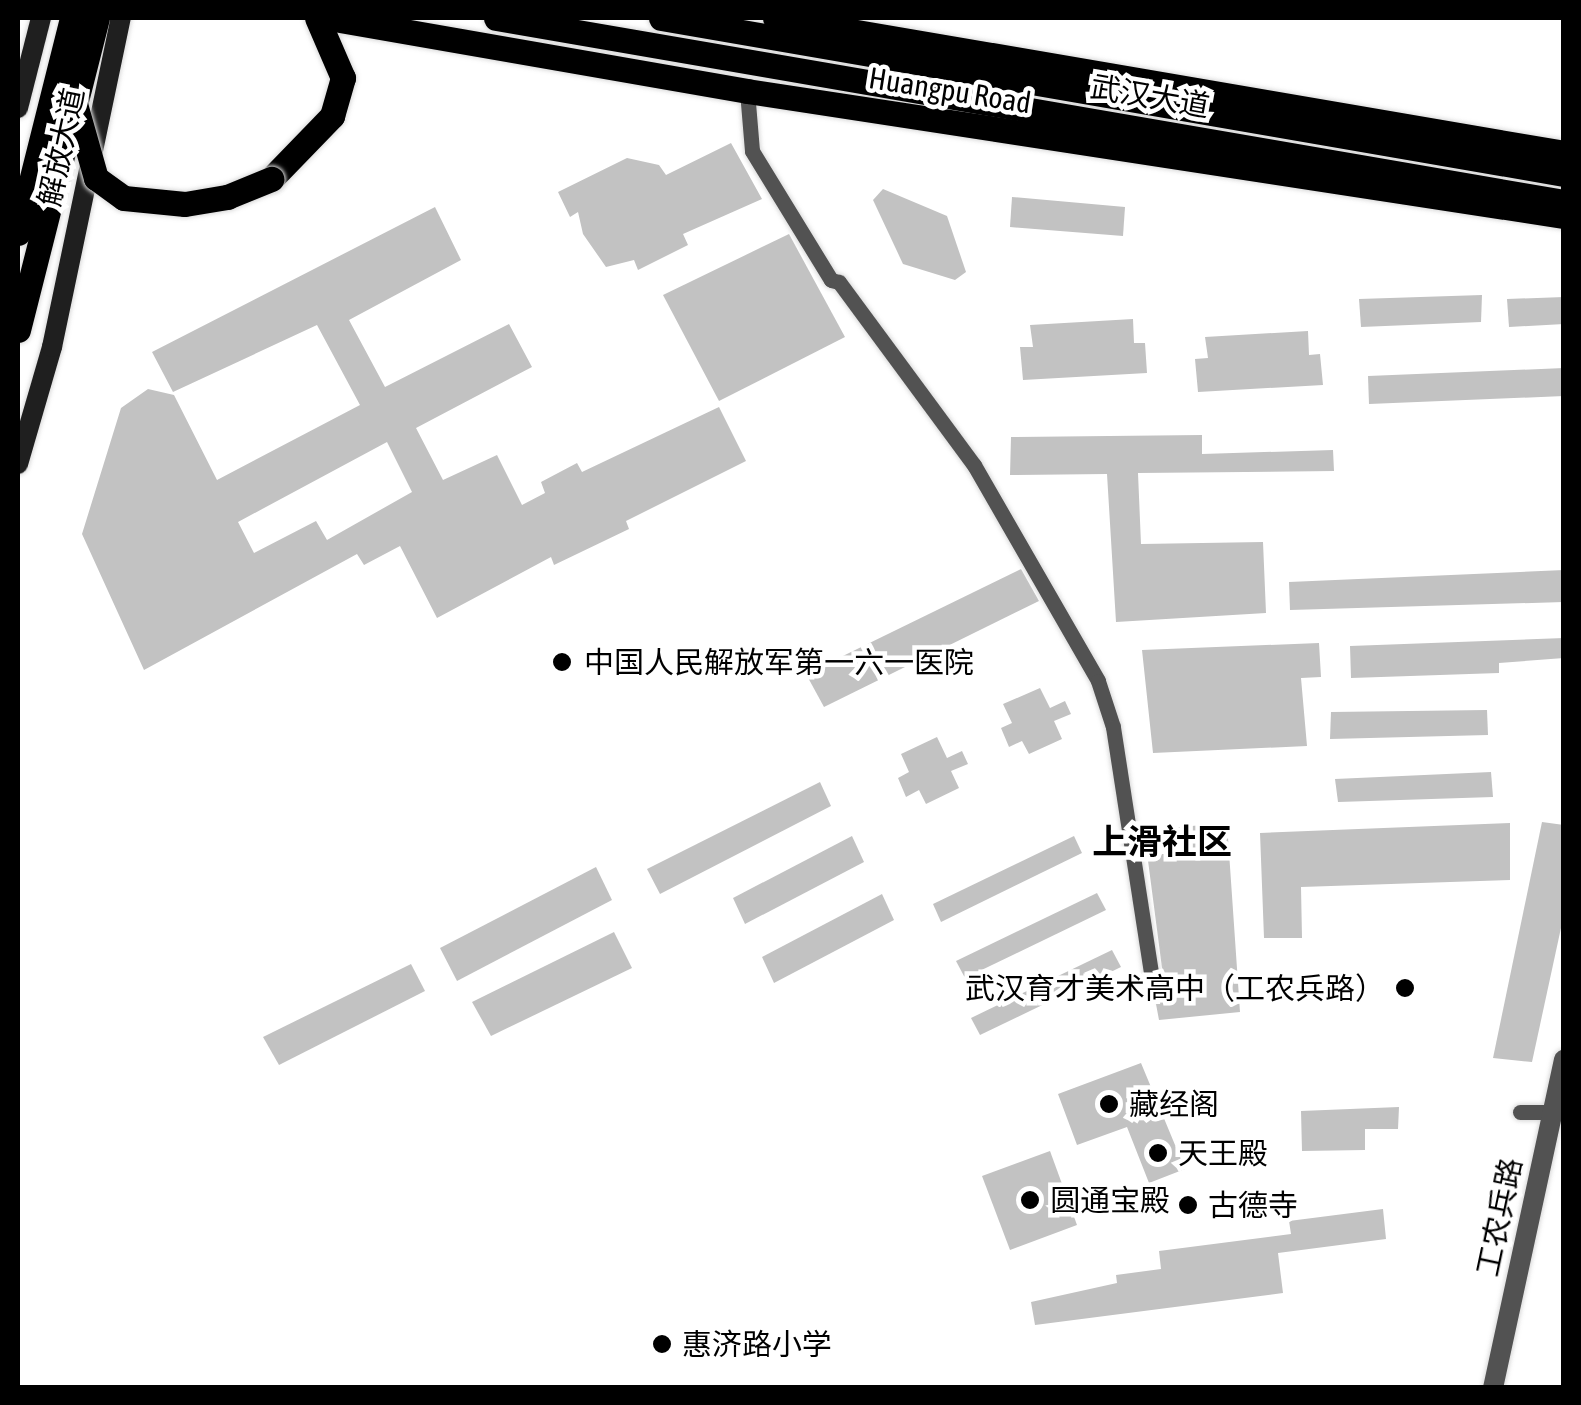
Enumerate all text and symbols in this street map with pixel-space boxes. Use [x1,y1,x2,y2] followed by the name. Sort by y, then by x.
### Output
[866,59,1034,121] street label: Huangpu Road
[1088,68,1212,124] street label: 武汉大道
[31,85,91,209] street label: 解放大道
[584,644,974,680] place label: 中国人民解放军第一六一医院
[549,649,575,675] marker: 中国人民解放军第一六一医院
[1092,820,1232,862] district label: 上滑社区
[965,970,1385,1006] place label: 武汉育才美术高中（工农兵路）
[1394,977,1416,999] marker: 武汉育才美术高中（工农兵路）
[1129,1086,1219,1122] place label: 藏经阁
[1098,1093,1120,1115] marker: 藏经阁
[1178,1135,1268,1171] place label: 天王殿
[1147,1142,1169,1164] marker: 天王殿
[1469,1155,1529,1279] street label: 工农兵路
[1050,1182,1170,1218] place label: 圆通宝殿
[1208,1187,1298,1223] place label: 古德寺
[1019,1189,1041,1211] marker: 圆通宝殿
[1177,1194,1199,1216] marker: 古德寺
[682,1326,832,1362] place label: 惠济路小学
[651,1333,673,1355] marker: 惠济路小学

